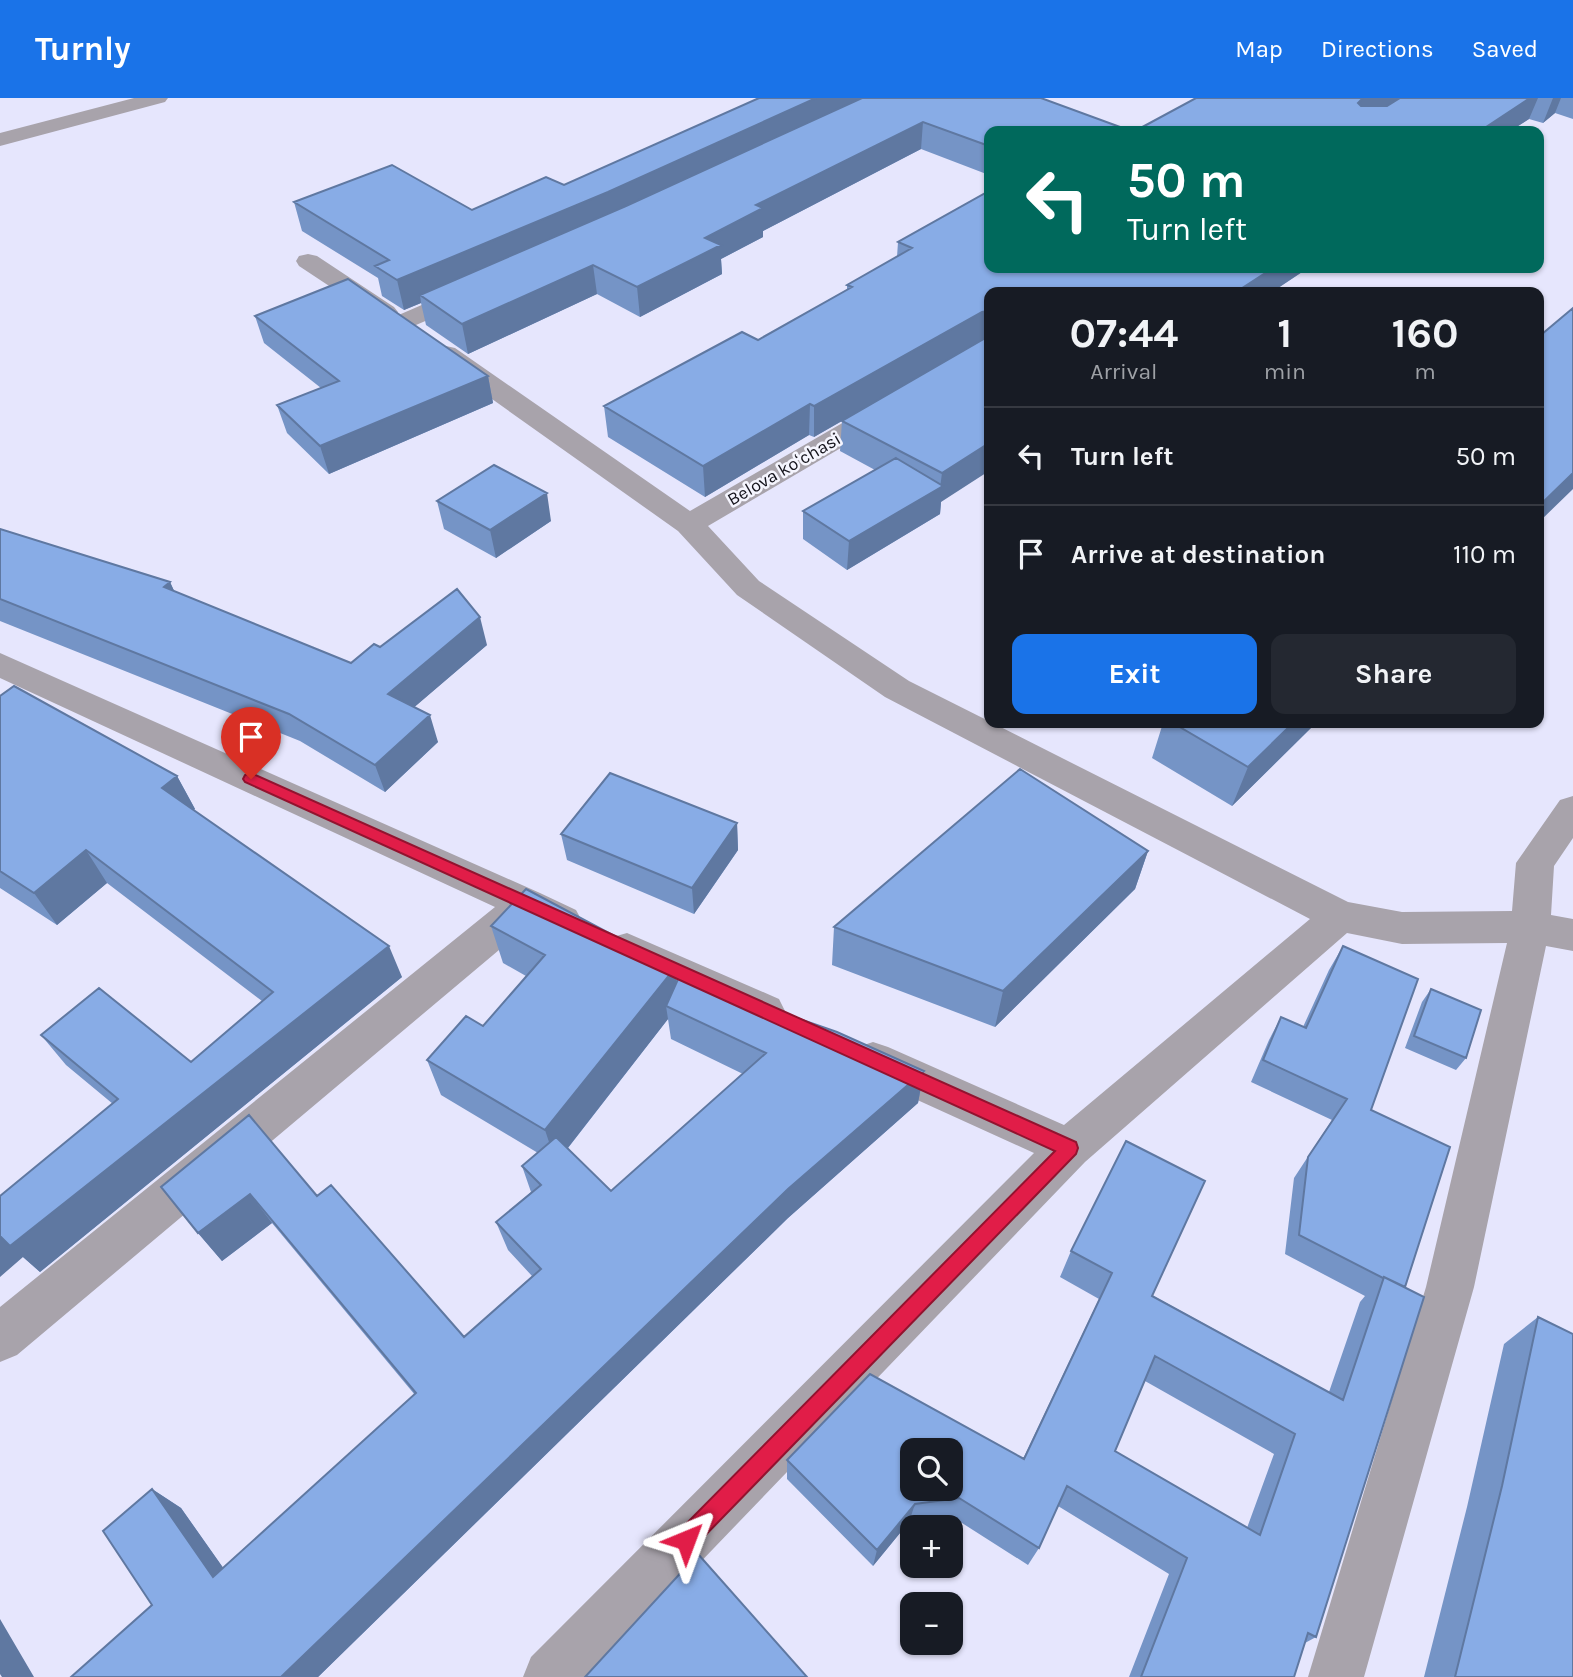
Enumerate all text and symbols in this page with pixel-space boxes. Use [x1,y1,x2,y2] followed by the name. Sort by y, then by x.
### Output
[35,30,131,68] text: Turnly
[1235,35,1283,63] text: Map
[1321,35,1434,63] text: Directions
[1472,35,1538,63] text: Saved
[1127,152,1245,209] text: 50 m
[1012,154,1103,245] icon: left
[1127,211,1247,248] text: Turn left
[1069,308,1178,358] text: 07:44
[1277,308,1292,358] text: 1
[1391,308,1458,358] text: 160
[1090,358,1158,385] text: Arrival
[1264,358,1306,385] text: min
[1414,358,1436,385] text: m
[723,428,845,510] street label: Belova koʻchasi
[1012,437,1050,475] icon: left
[1071,441,1173,472] text: Turn left
[1455,441,1516,472] text: 50 m
[1012,535,1050,573] icon: arrive
[1071,539,1325,570] text: Arrive at destination
[1453,539,1516,570] text: 110 m
[1012,634,1257,714] button: Exit
[1271,634,1516,714] button: Share
[221,707,281,779] pin
[232,718,270,756] icon: arrive
[900,1438,963,1655] map controls
[900,1438,963,1501] button: search
[649,1503,723,1577] position arrow
[900,1515,963,1578] button: +
[900,1592,963,1655] button: −

